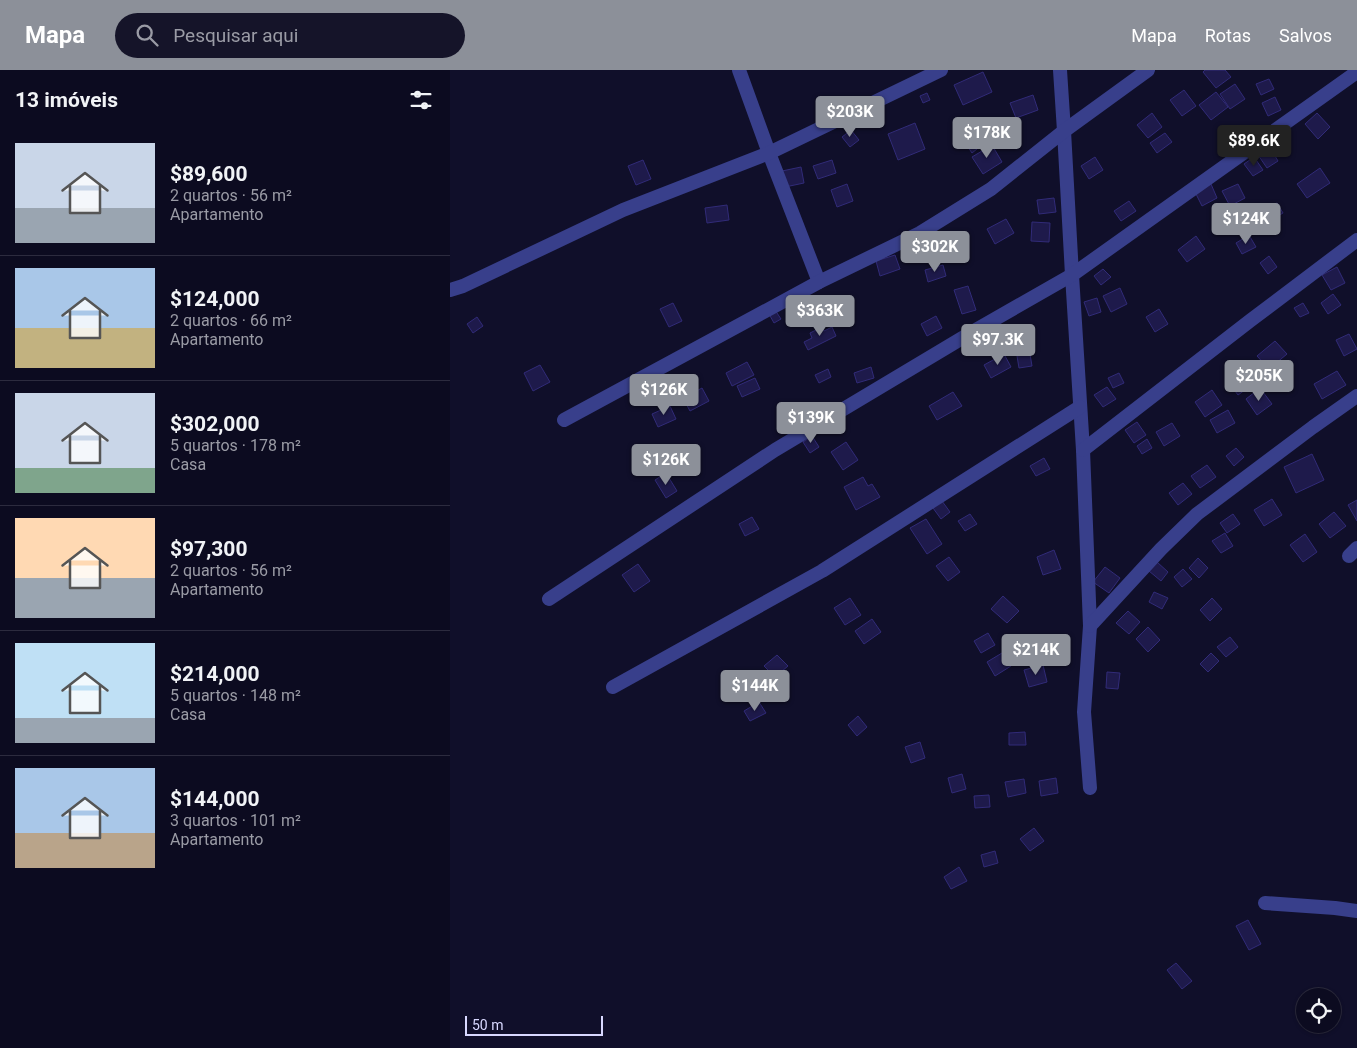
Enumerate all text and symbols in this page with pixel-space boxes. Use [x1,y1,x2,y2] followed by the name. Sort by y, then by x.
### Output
[115,13,465,58] search box
[25,21,85,49] text: Mapa
[133,21,161,49] icon: search
[173,24,298,47] text: Pesquisar aqui
[1131,25,1177,46] text: Mapa
[1205,25,1251,46] text: Rotas
[1279,25,1332,46] text: Salvos
[407,86,435,114] icon: filters
[15,88,118,112] text: 13 imóveis
[815,96,885,138] pin: $203K
[827,102,873,121] text: $203K
[952,116,1022,159] pin: $178K
[964,123,1010,142] text: $178K
[1213,124,1295,167] pin: $89.6K
[1228,131,1280,150] text: $89.6K
[170,162,247,186] text: $89,600
[55,163,115,223] icon: home
[170,186,292,205] text: 2 quartos · 56 m²
[1211,202,1281,245] pin: $124K
[170,205,263,224] text: Apartamento
[1223,209,1269,228] text: $124K
[900,230,970,273] pin: $302K
[912,237,958,256] text: $302K
[170,287,260,311] text: $124,000
[55,288,115,348] icon: home
[785,294,855,337] pin: $363K
[797,301,843,320] text: $363K
[170,311,292,330] text: 2 quartos · 66 m²
[957,324,1039,366] pin: $97.3K
[170,330,263,349] text: Apartamento
[972,330,1024,349] text: $97.3K
[1224,360,1294,402] pin: $205K
[1236,366,1282,385] text: $205K
[629,374,699,416] pin: $126K
[641,380,687,399] text: $126K
[776,402,846,444] pin: $139K
[788,408,834,427] text: $139K
[170,412,260,436] text: $302,000
[55,413,115,473] icon: home
[170,436,301,455] text: 5 quartos · 178 m²
[631,444,701,486] pin: $126K
[643,450,689,469] text: $126K
[170,455,206,474] text: Casa
[170,537,247,561] text: $97,300
[55,538,115,598] icon: home
[170,561,292,580] text: 2 quartos · 56 m²
[170,580,263,599] text: Apartamento
[1001,634,1071,676] pin: $214K
[1013,640,1059,659] text: $214K
[170,662,260,686] text: $214,000
[55,663,115,723] icon: home
[720,670,790,712] pin: $144K
[732,676,778,695] text: $144K
[170,686,301,705] text: 5 quartos · 148 m²
[170,705,206,724] text: Casa
[170,787,260,811] text: $144,000
[55,788,115,848] icon: home
[170,811,301,830] text: 3 quartos · 101 m²
[170,830,263,849] text: Apartamento
[1296,988,1341,1033] map controls
[1296,988,1341,1033] button: locate
[465,1013,602,1036] scale bar
[472,1017,504,1033] text: 50 m

